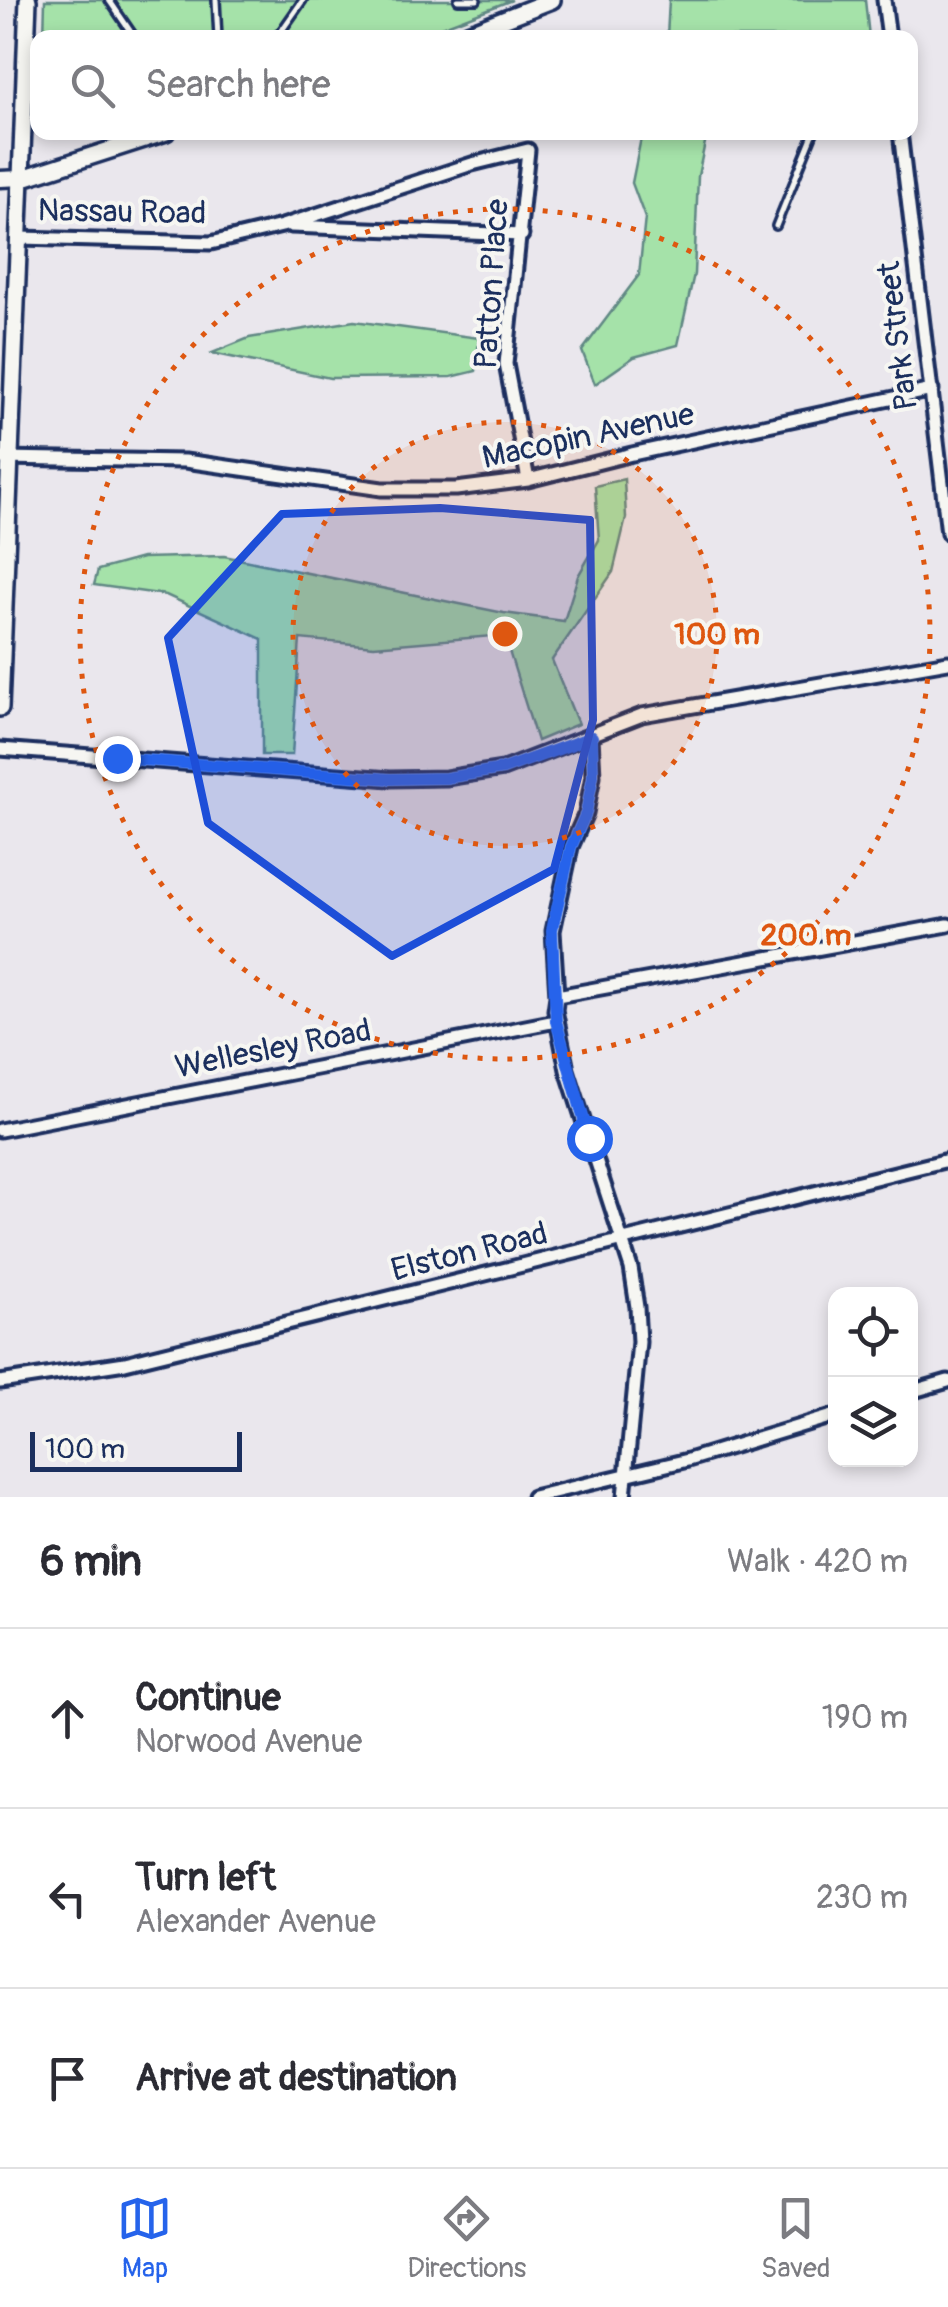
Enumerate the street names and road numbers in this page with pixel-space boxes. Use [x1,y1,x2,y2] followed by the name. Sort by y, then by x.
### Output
[37,191,207,233] street label: Nassau Road
[466,198,518,370] street label: Patton Place
[869,259,927,413] street label: Park Street
[479,394,698,478] street label: Macopin Avenue
[172,1010,375,1088] street label: Wellesley Road
[387,1213,552,1291] street label: Elston Road

